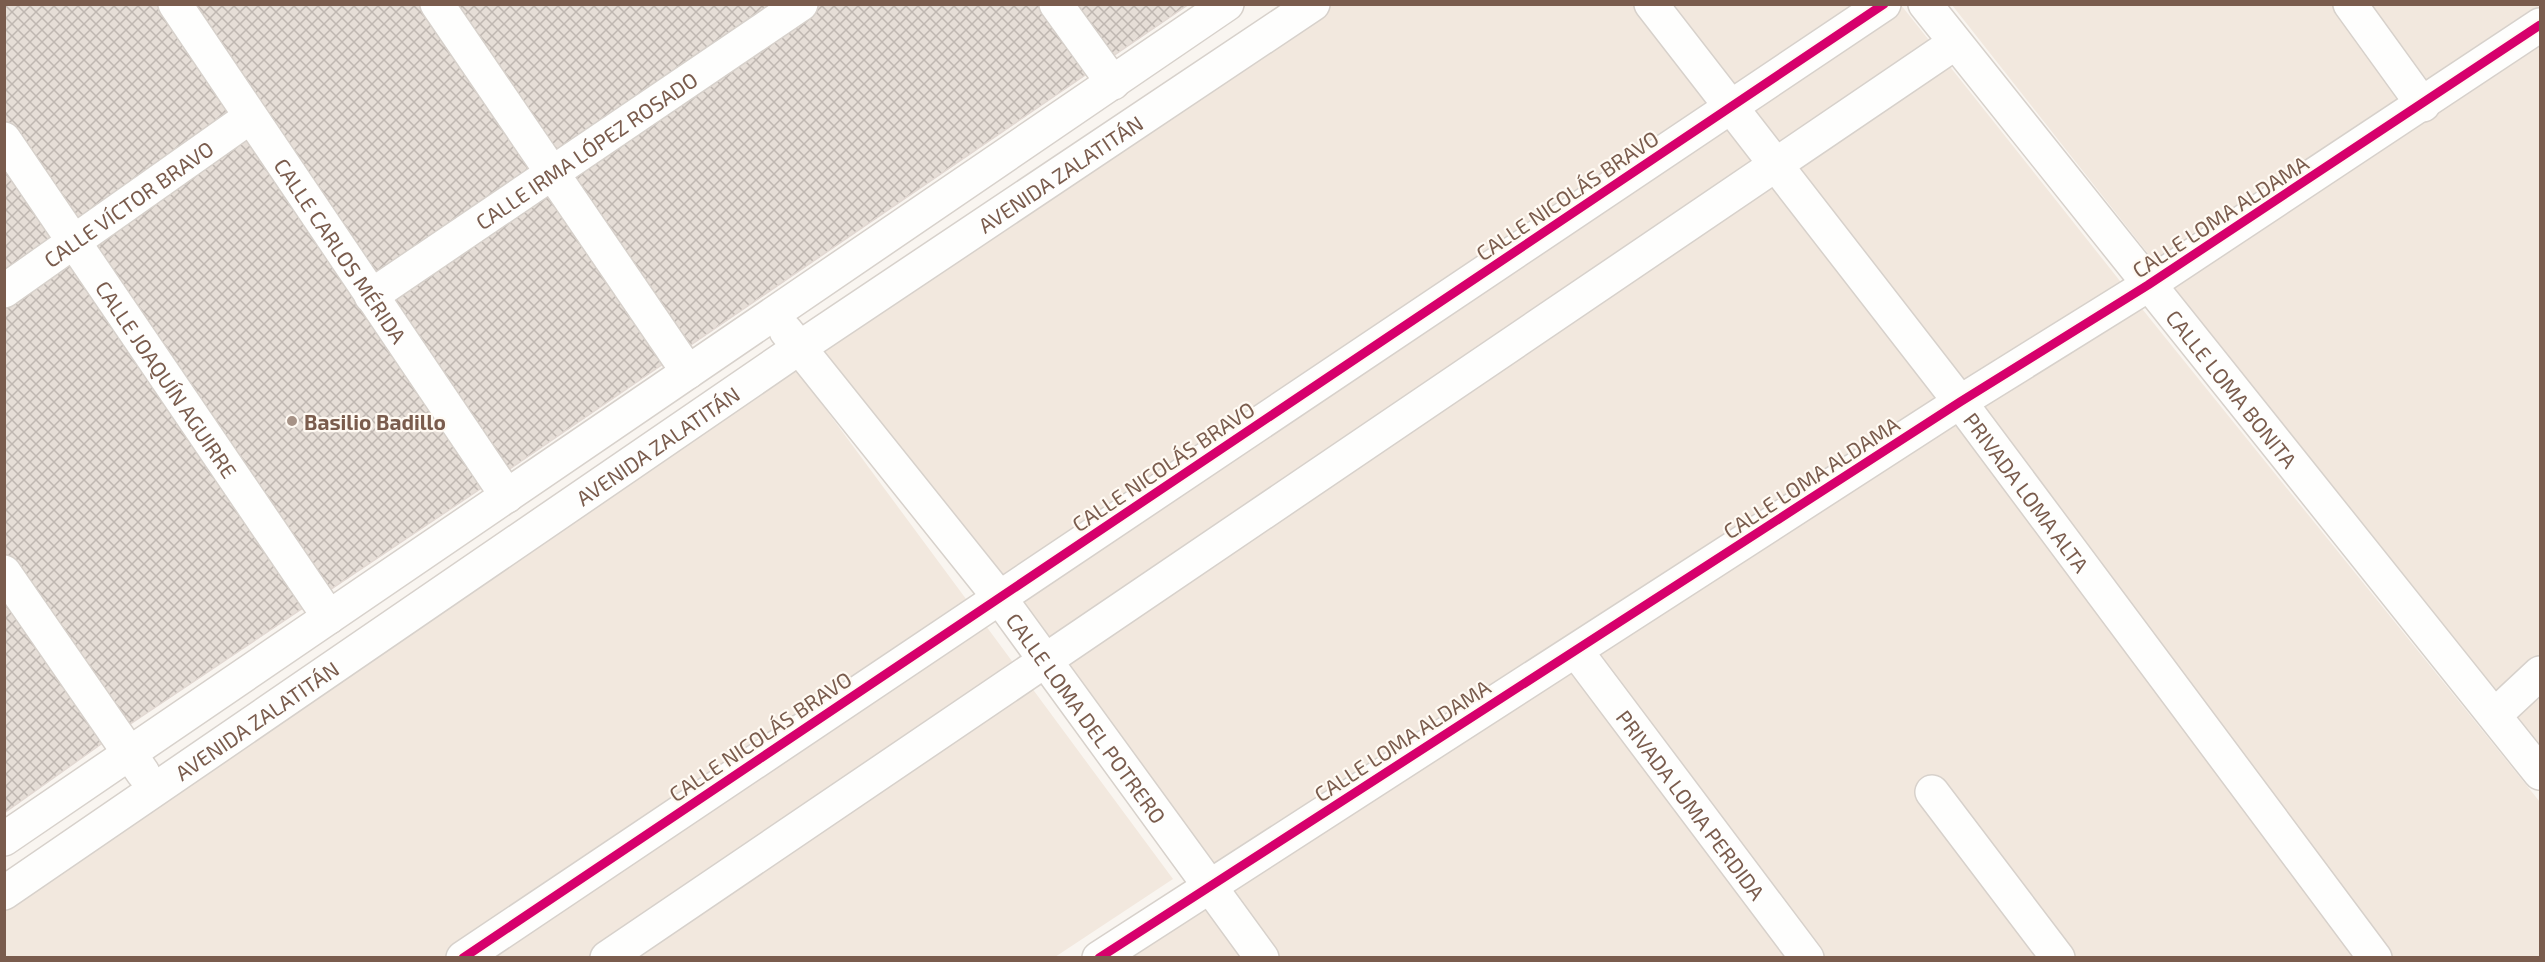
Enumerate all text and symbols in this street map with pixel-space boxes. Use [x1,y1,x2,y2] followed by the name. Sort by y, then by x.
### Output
[471,66,702,234] street label: CALLE IRMA LÓPEZ ROSADO
[973,109,1147,237] street label: AVENIDA ZALATITÁN
[1471,125,1663,265] street label: CALLE NICOLÁS BRAVO
[39,135,218,272] street label: CALLE VÍCTOR BRAVO
[2127,150,2313,282] street label: CALLE LOMA ALDAMA
[270,153,412,347] street label: CALLE CARLOS MÉRIDA
[91,276,243,482] street label: CALLE JOAQUÍN AGUIRRE
[2162,304,2303,472] street label: CALLE LOMA BONITA
[571,380,744,510] street label: AVENIDA ZALATITÁN
[1067,396,1259,536] street label: CALLE NICOLÁS BRAVO
[1959,407,2095,576] street label: PRIVADA LOMA ALTA
[304,409,446,434] place label: Basilio Badillo
[1718,411,1904,543] street label: CALLE LOMA ALDAMA
[285,414,299,428] marker: Basilio Badillo
[1002,608,1172,828] street label: CALLE LOMA DEL POTRERO
[170,655,343,785] street label: AVENIDA ZALATITÁN
[664,666,856,806] street label: CALLE NICOLÁS BRAVO
[1309,674,1495,806] street label: CALLE LOMA ALDAMA
[1612,705,1771,904] street label: PRIVADA LOMA PERDIDA

